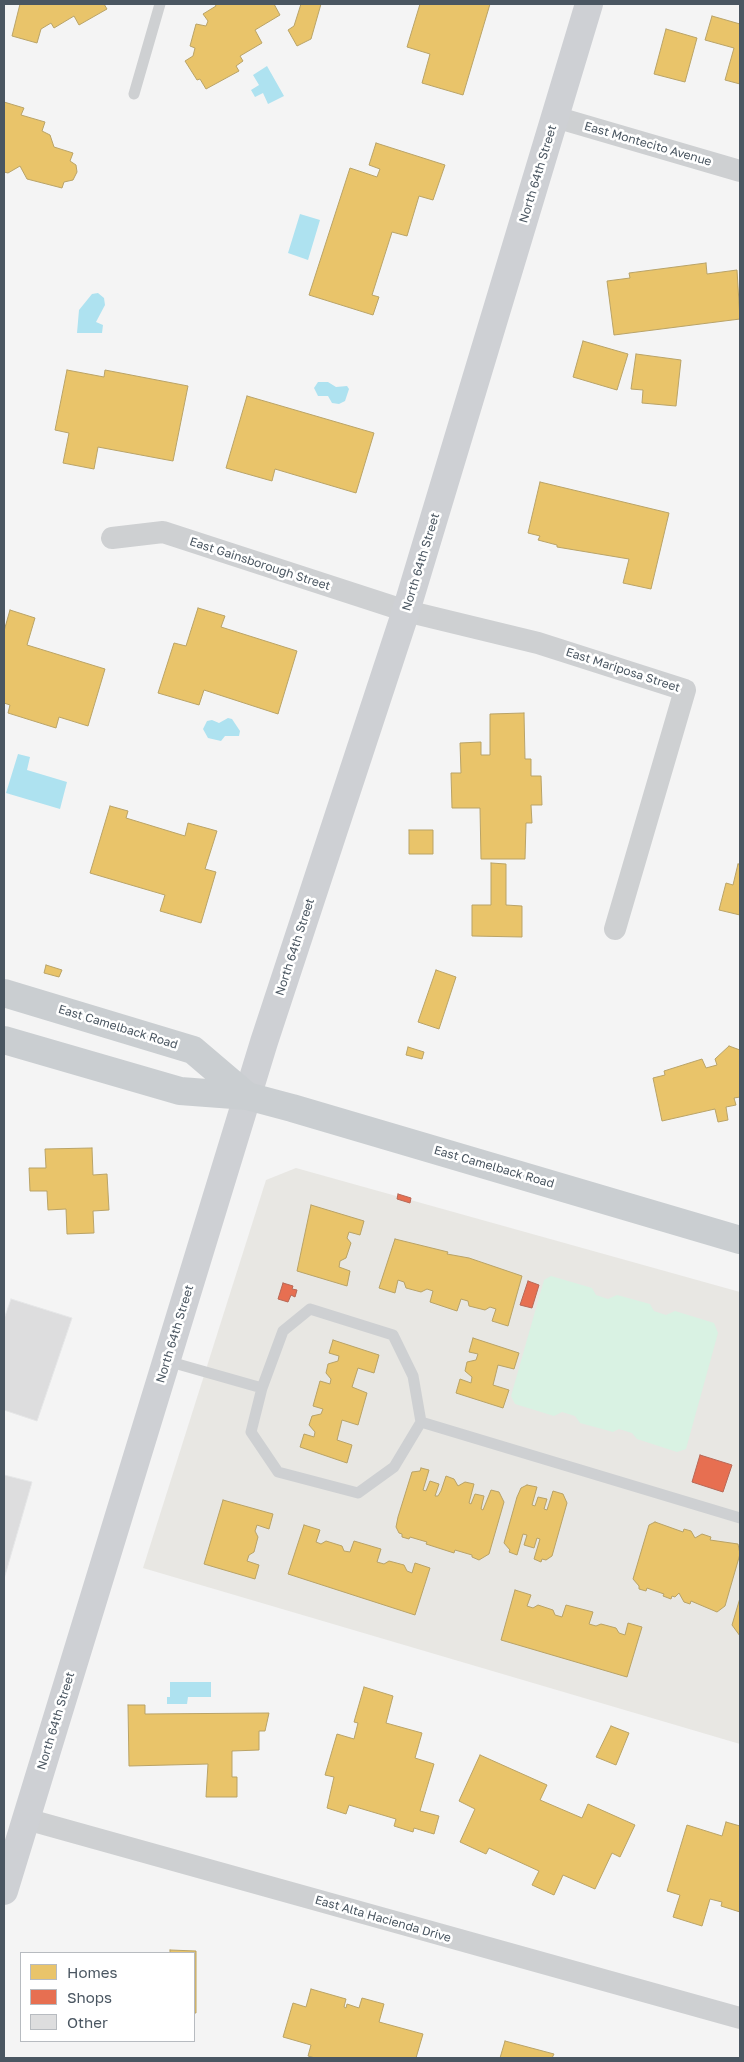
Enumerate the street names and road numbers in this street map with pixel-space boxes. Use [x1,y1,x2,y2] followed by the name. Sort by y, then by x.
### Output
[583,119,713,169] street label: East Montecito Avenue
[516,123,560,225] street label: North 64th Street
[399,511,443,613] street label: North 64th Street
[188,534,332,594] street label: East Gainsborough Street
[564,645,682,695] street label: East Mariposa Street
[272,896,318,998] street label: North 64th Street
[56,1002,180,1052] street label: East Camelback Road
[432,1143,556,1191] street label: East Camelback Road
[153,1283,197,1385] street label: North 64th Street
[34,1670,78,1772] street label: North 64th Street
[313,1893,453,1945] street label: East Alta Hacienda Drive

